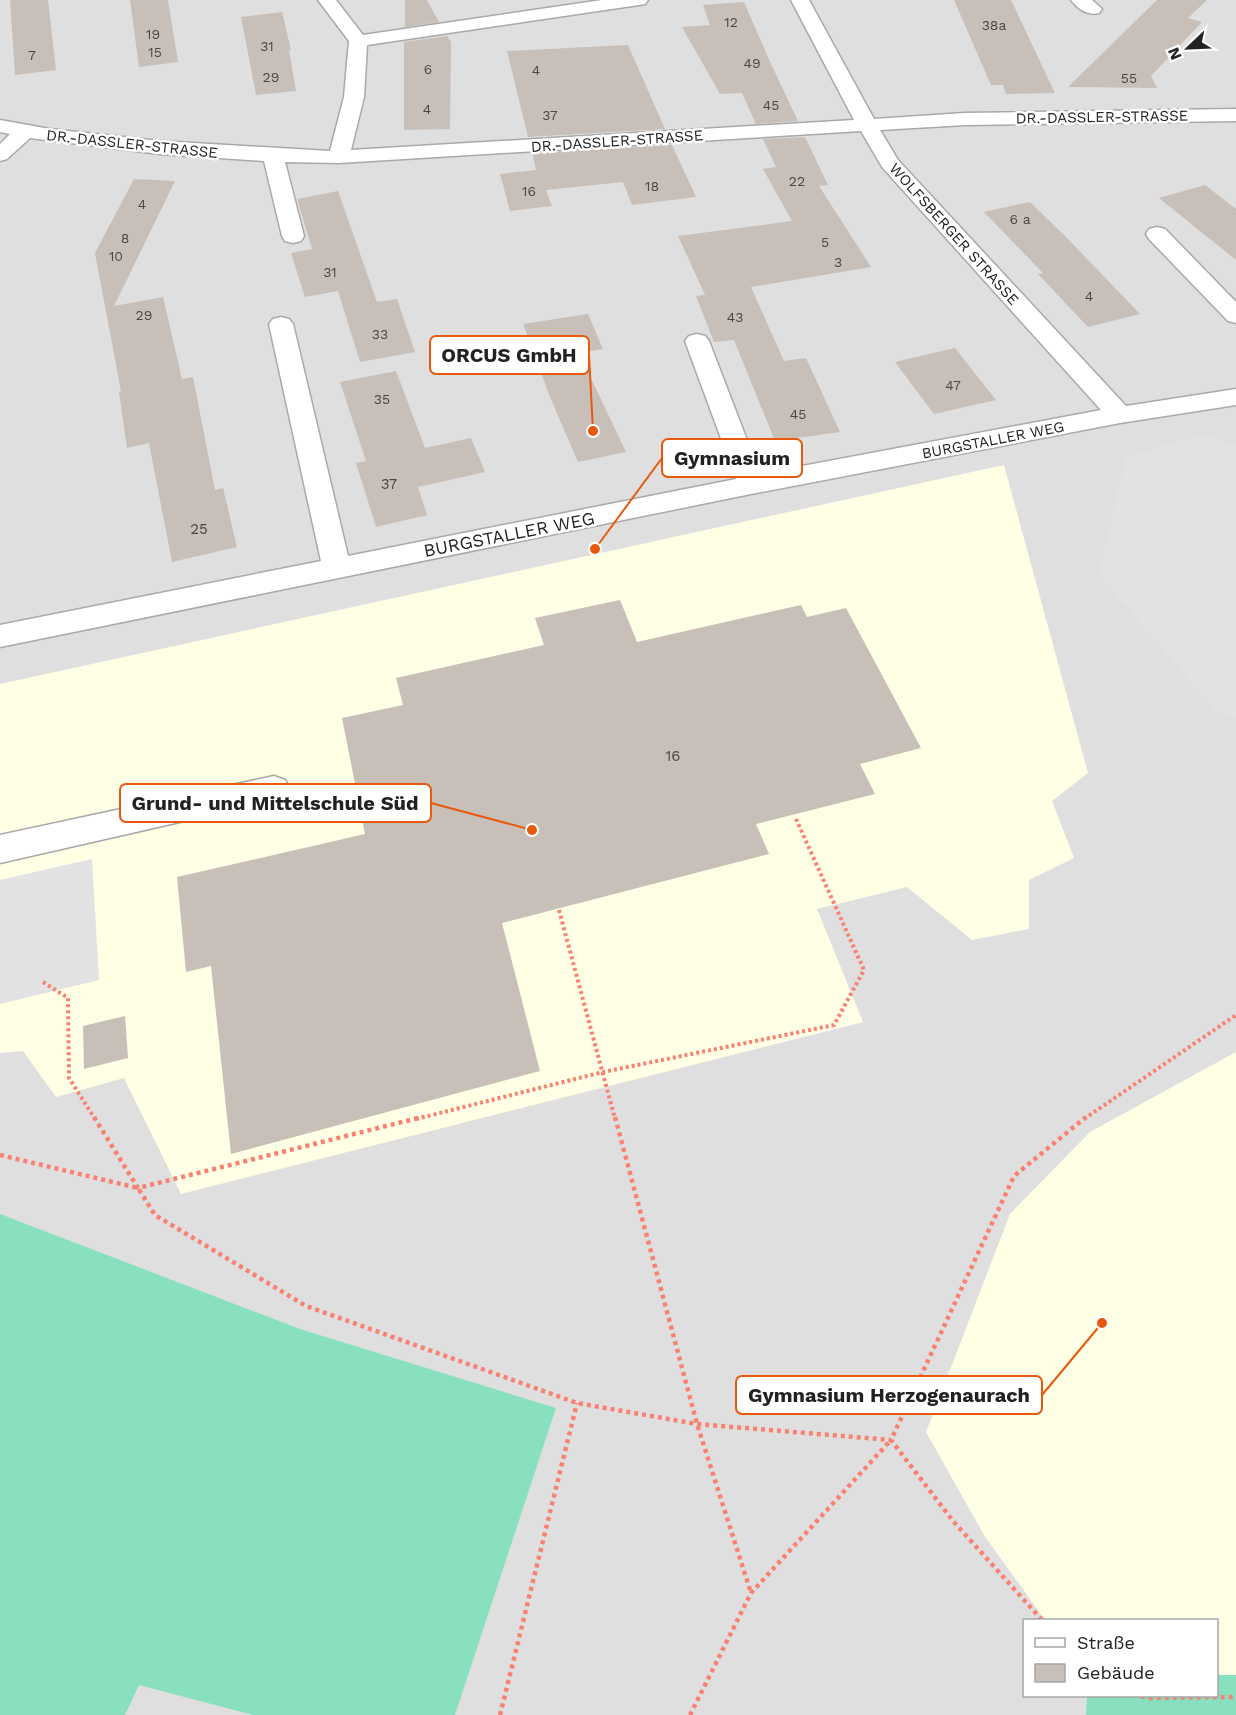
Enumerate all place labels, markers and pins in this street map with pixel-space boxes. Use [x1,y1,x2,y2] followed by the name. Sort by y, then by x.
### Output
[430,336,589,374] callout: ORCUS GmbH
[662,439,802,477] callout: Gymnasium
[120,784,431,822] callout: Grund- und Mittelschule Süd
[736,1376,1042,1414] callout: Gymnasium Herzogenaurach

